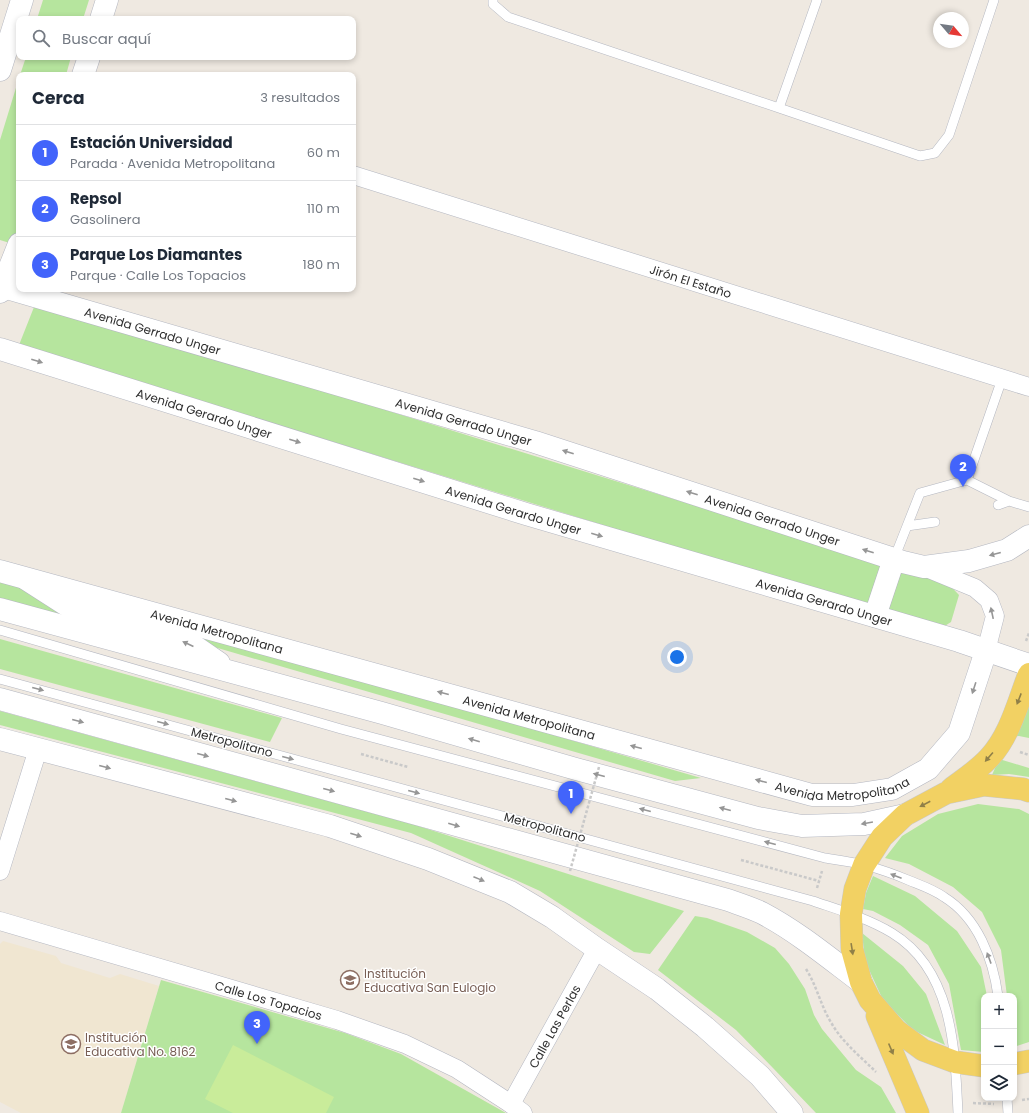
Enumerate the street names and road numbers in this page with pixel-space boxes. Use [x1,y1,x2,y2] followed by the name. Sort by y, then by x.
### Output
[648,260,734,302] street label: Jirón El Estaño
[82,303,223,359] street label: Avenida Gerrado Unger
[134,384,275,442] street label: Avenida Gerardo Unger
[394,393,534,449] street label: Avenida Gerrado Unger
[443,481,584,538] street label: Avenida Gerardo Unger
[703,489,843,550] street label: Avenida Gerrado Unger
[754,573,895,630] street label: Avenida Gerardo Unger
[149,604,285,657] street label: Avenida Metropolitana
[461,691,597,743] street label: Avenida Metropolitana
[189,723,275,761] street label: Metropolitano
[773,773,912,804] street label: Avenida Metropolitana
[502,808,588,846] street label: Metropolitano
[213,976,324,1024] street label: Calle Los Topacios
[524,981,584,1071] street label: Calle Las Perlas

